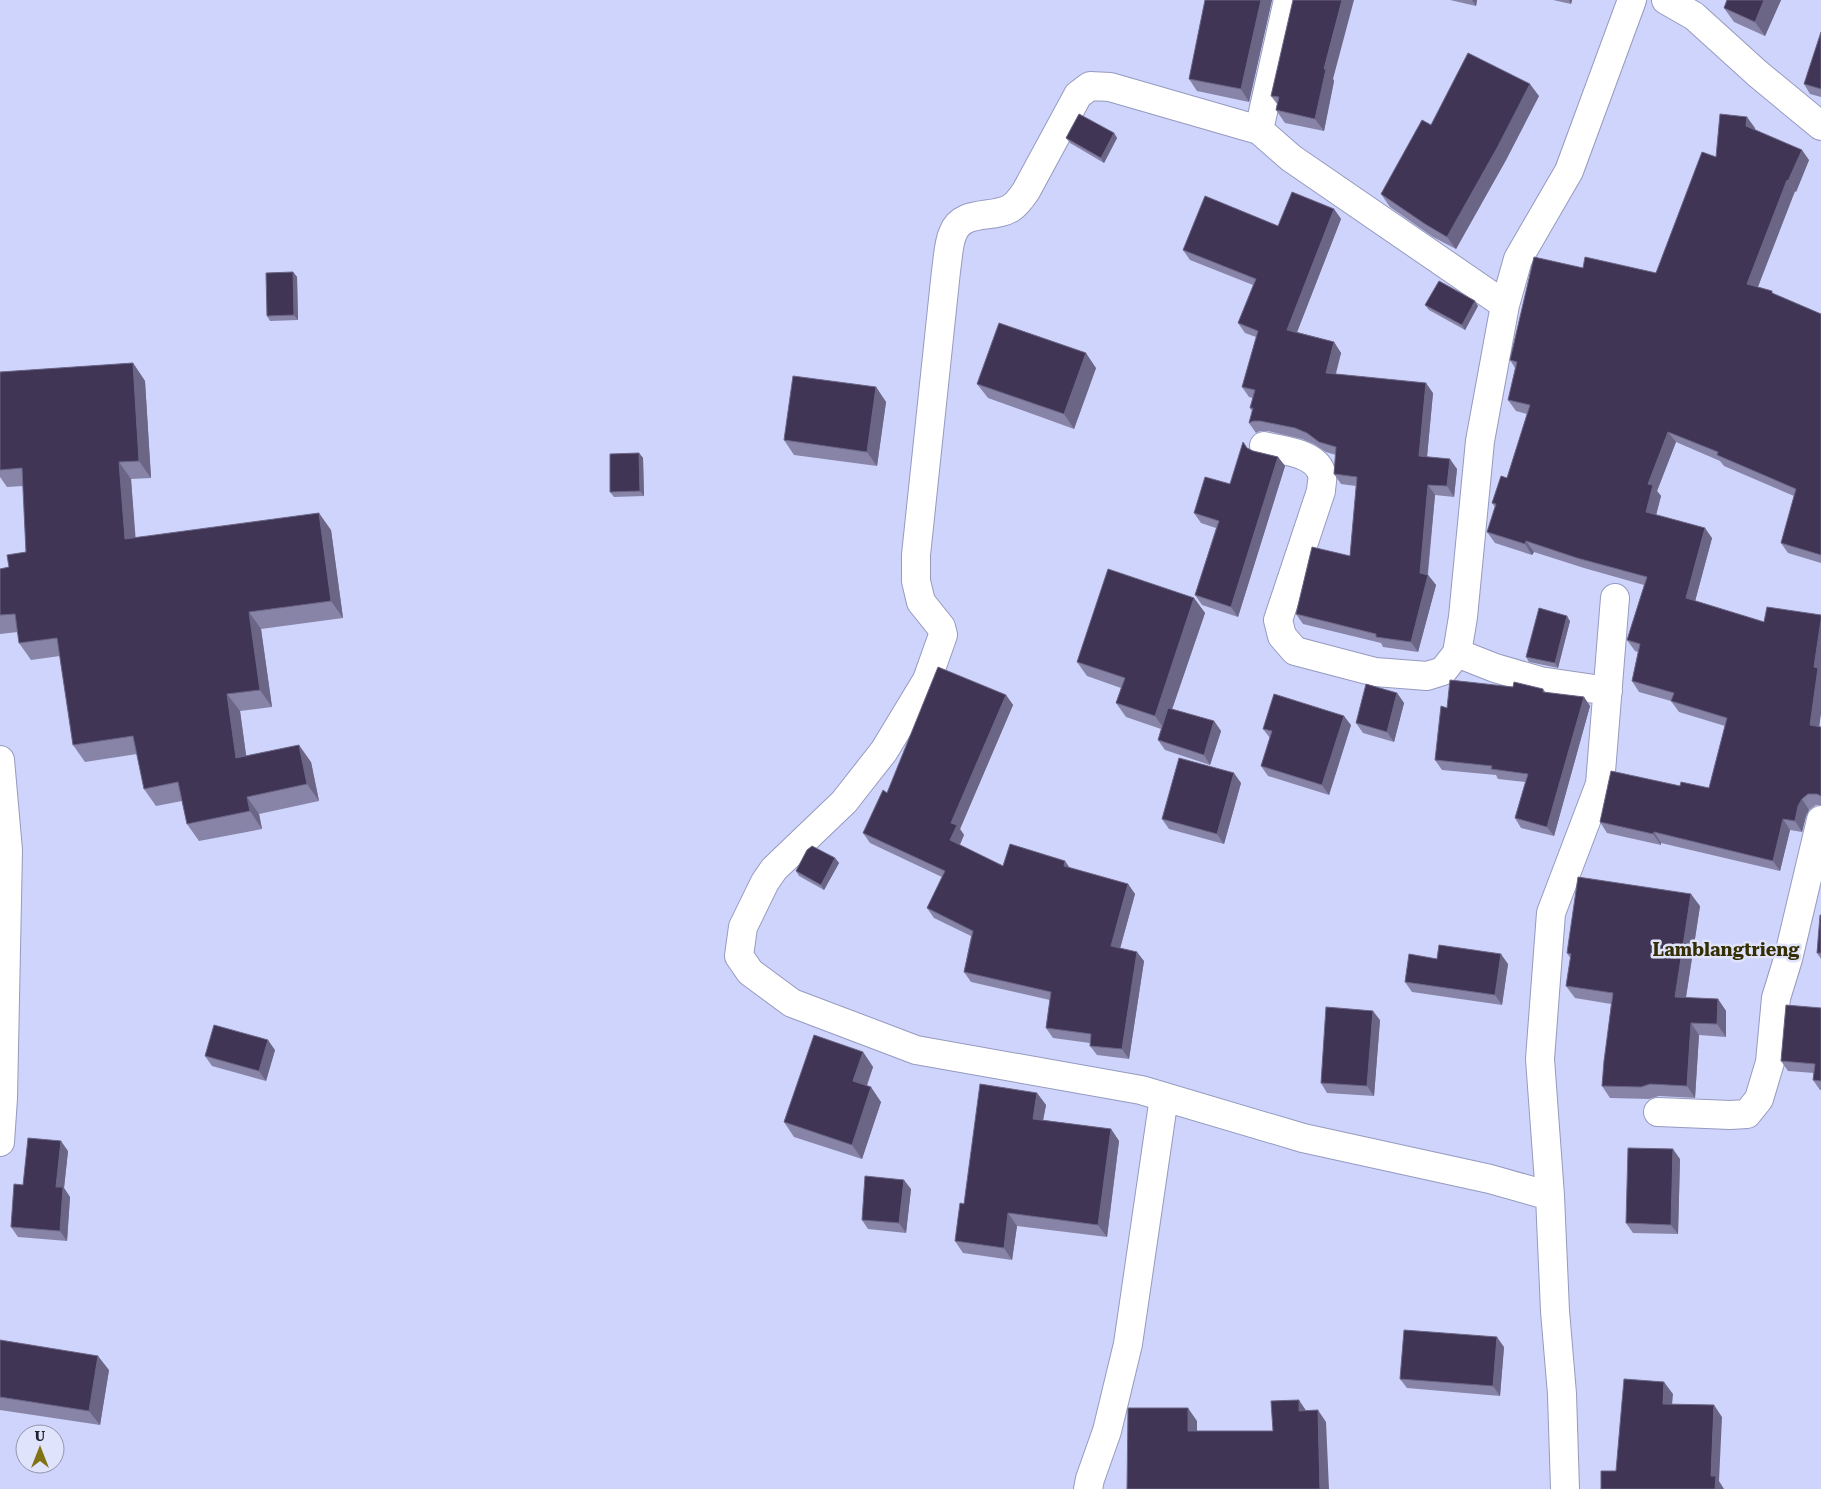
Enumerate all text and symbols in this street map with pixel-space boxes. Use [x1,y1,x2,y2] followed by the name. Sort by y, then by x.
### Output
[1653,939,1800,960] district label: Lamblangtrieng
[15,1424,65,1474] north arrow
[35,1428,46,1444] text: U

